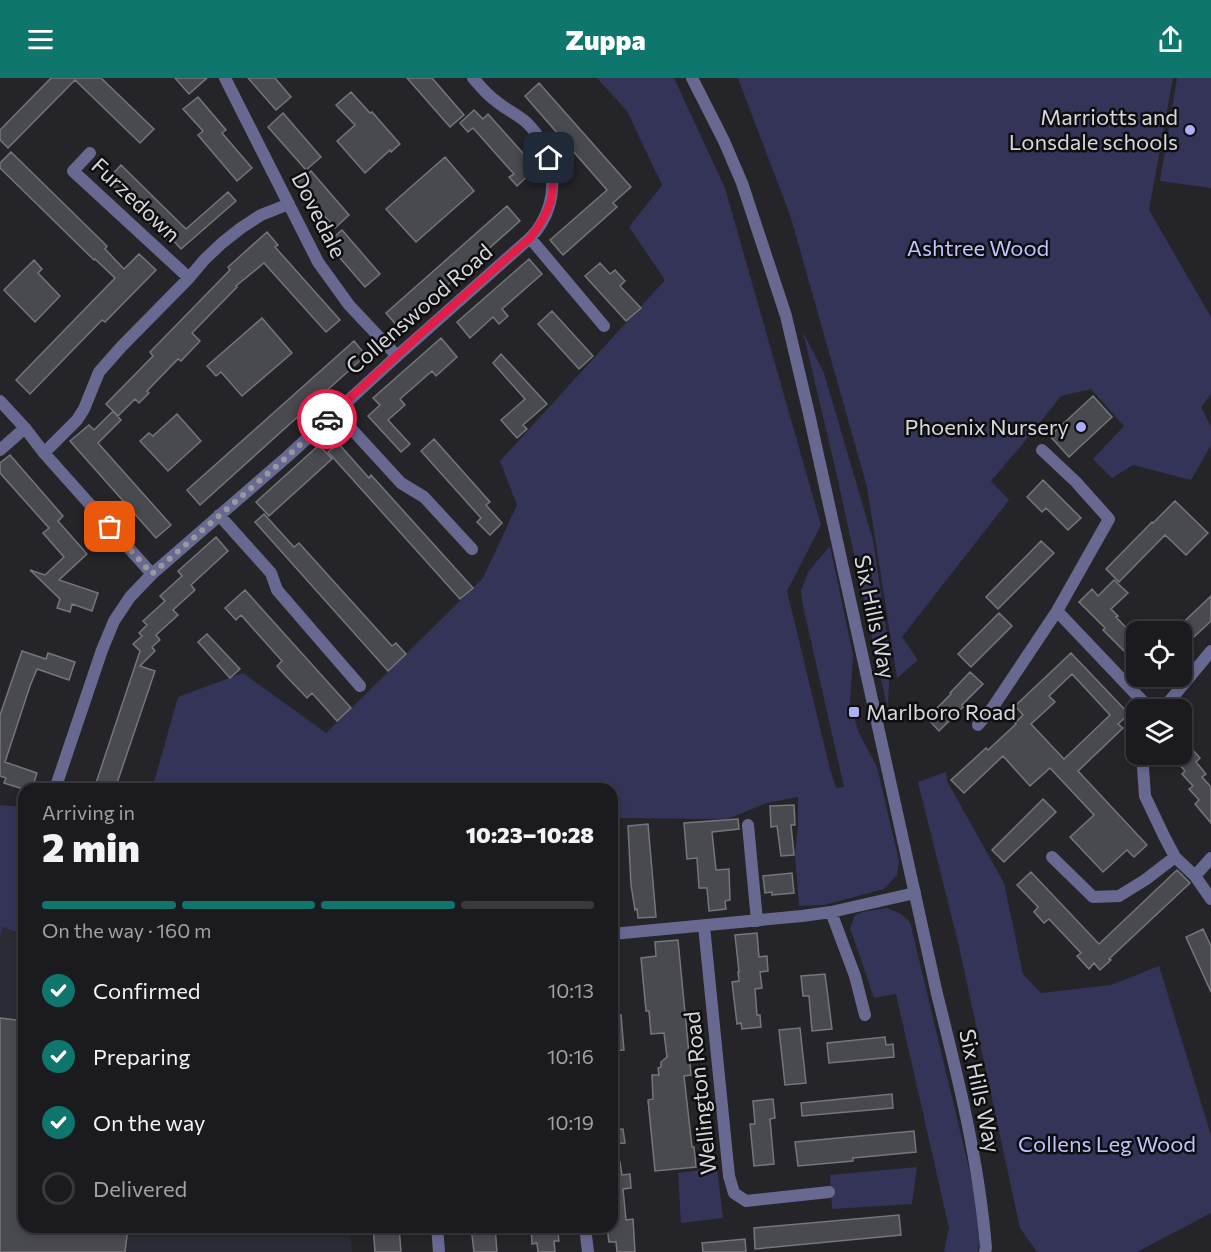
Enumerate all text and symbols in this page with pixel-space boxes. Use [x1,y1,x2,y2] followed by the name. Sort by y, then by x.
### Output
[24,23,57,56] icon: menu
[565,23,646,56] text: Zuppa
[1154,23,1187,56] icon: share
[1009,103,1178,155] place label: Marriotts and Lonsdale schools
[1183,123,1197,137] marker: Marriotts and Lonsdale schools
[523,132,574,183] pin
[532,141,565,174] icon: home
[86,152,186,248] street label: Furzedown
[286,167,353,262] street label: Dovedale
[907,234,1049,261] park label: Ashtree Wood
[340,238,497,380] street label: Collenswood Road
[297,389,357,449] courier
[311,403,344,436] icon: car
[905,413,1069,440] place label: Phoenix Nursery
[1074,420,1088,434] marker: Phoenix Nursery
[84,501,135,552] pin
[93,510,126,543] icon: bag
[849,552,902,681] street label: Six Hills Way
[1126,621,1192,765] map controls
[1126,621,1192,687] button: locate
[866,698,1016,725] place label: Marlboro Road
[1126,699,1192,765] button: layers
[847,705,861,719] marker: Marlboro Road
[42,800,135,824] text: Arriving in
[466,821,594,848] text: 10:23–10:28
[42,822,140,870] text: 2 min
[42,918,211,942] text: On the way · 160 m
[42,974,75,1007] icon: check
[93,977,200,1004] text: Confirmed
[548,978,594,1002] text: 10:13
[678,1010,722,1176] street label: Wellington Road
[954,1026,1007,1155] street label: Six Hills Way
[42,1040,75,1073] icon: check
[93,1043,190,1070] text: Preparing
[547,1044,594,1068] text: 10:16
[42,1106,75,1139] icon: check
[93,1109,205,1136] text: On the way
[547,1110,594,1134] text: 10:19
[1018,1130,1196,1157] park label: Collens Leg Wood
[93,1175,187,1202] text: Delivered

